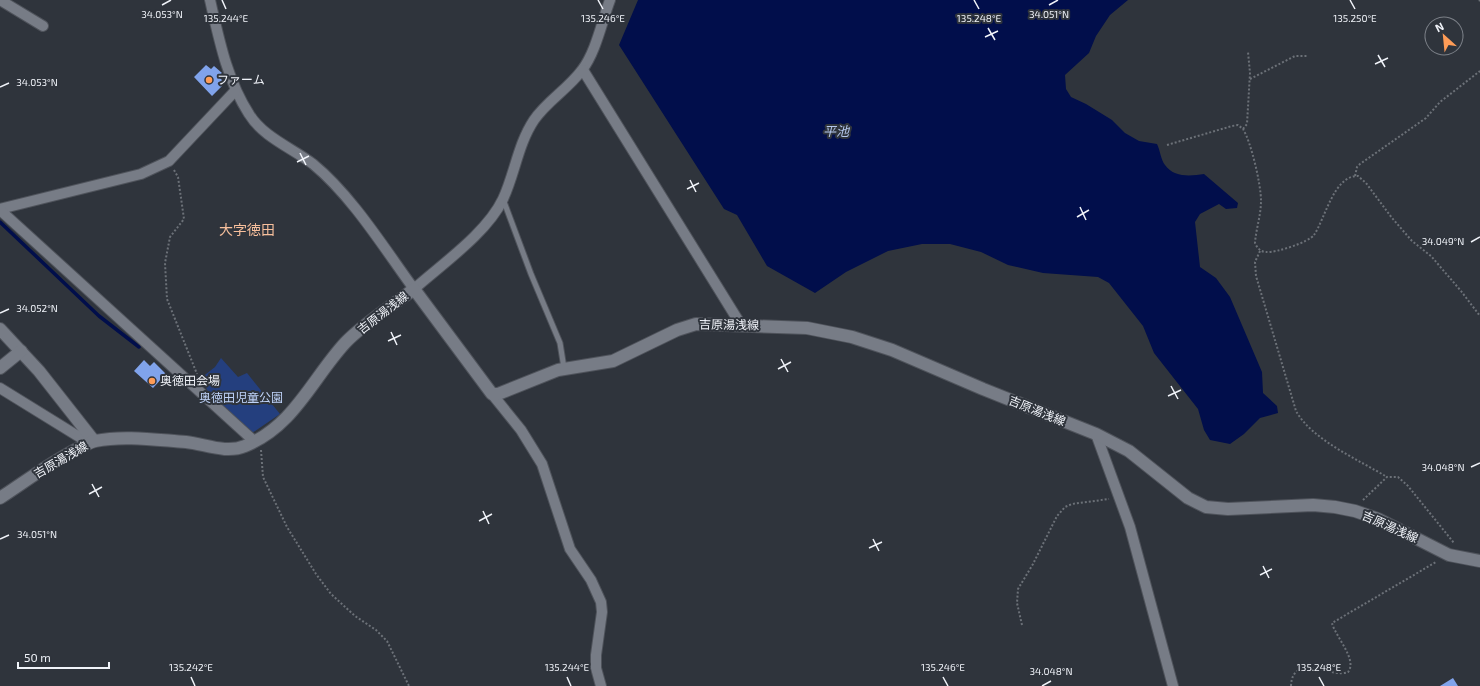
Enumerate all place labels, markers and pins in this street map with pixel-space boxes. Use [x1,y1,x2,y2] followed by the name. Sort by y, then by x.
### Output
[217,72,265,86] place label: ファーム
[204,75,214,85] marker: ファーム
[160,373,220,387] place label: 奥徳田会場
[147,376,157,386] marker: 奥徳田会場

